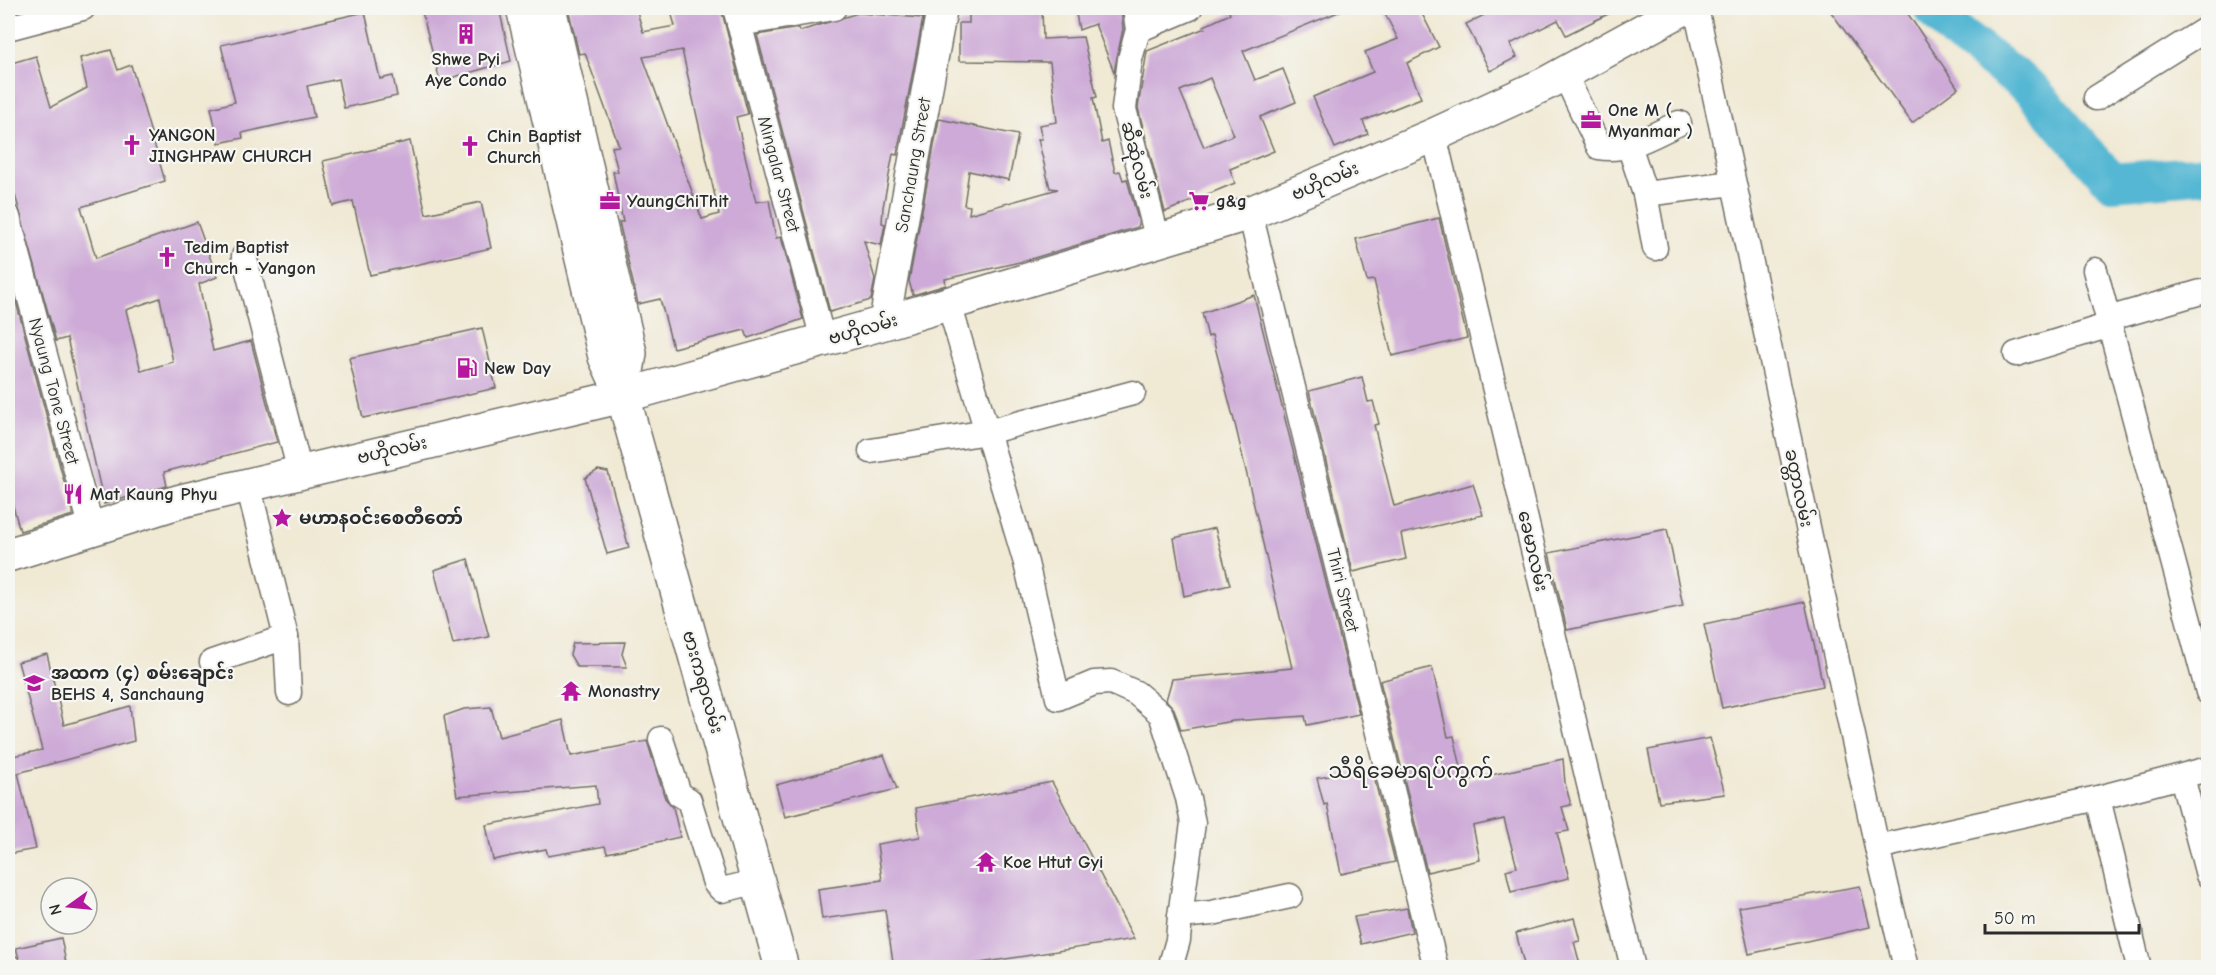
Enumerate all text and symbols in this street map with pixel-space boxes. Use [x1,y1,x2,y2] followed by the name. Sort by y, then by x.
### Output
[454,22,478,46] building icon: Shwe Pyi Aye Condo
[425,49,507,91] place label: Shwe Pyi Aye Condo
[891,95,936,234] street label: Sanchaung Street
[1608,100,1693,142] place label: One M ( Myanmar )
[1579,108,1603,132] office icon: One M ( Myanmar )
[753,114,804,235] street label: Mingalar Street
[1112,118,1161,202] street label: ဆီဆုံလမ်း
[149,125,312,167] place label: YANGON JINGHPAW CHURCH
[487,126,582,168] place label: Chin Baptist Church
[120,133,144,157] church icon: YANGON JINGHPAW CHURCH
[458,134,482,158] church icon: Chin Baptist Church
[1287,154,1364,209] street label: ဗဟိုလမ်း
[598,189,622,213] office icon: YaungChiThit
[1187,189,1211,213] supermarket icon: g&g
[627,191,730,212] place label: YaungChiThit
[1216,191,1247,212] place label: g&g
[184,237,316,279] place label: Tedim Baptist Church - Yangon
[155,245,179,269] church icon: Tedim Baptist Church - Yangon
[825,306,901,353] street label: ဗဟိုလမ်း
[24,316,83,468] street label: Nyaung Tone Street
[455,356,479,380] fuel station icon: New Day
[484,358,551,379] place label: New Day
[354,428,430,473] street label: ဗဟိုလမ်း
[1776,447,1820,530] street label: ခတ္တာလမ်း
[61,482,85,506] restaurant icon: Mat Kaung Phyu
[90,484,218,505] place label: Mat Kaung Phyu
[270,506,294,530] place icon: မဟာနဝင်းစေတီတော်
[299,506,463,532] place label: မဟာနဝင်းစေတီတော်
[1513,508,1555,594] street label: ခေမာလမ်း
[1322,546,1363,635] street label: Thiri Street
[674,627,730,737] street label: ဗားကရာလမ်း
[51,661,234,705] place label: အထက (၄) စမ်းချောင်း BEHS 4, Sanchaung
[22,671,46,695] school or university icon: အထက (၄) စမ်းချောင်း BEHS 4, Sanchaung
[559,679,583,703] temple icon: Monastry
[588,681,661,702] place label: Monastry
[1329,755,1493,788] district label: သီရိခေမာရပ်ကွက်
[974,850,998,874] temple icon: Koe Htut Gyi
[1003,852,1103,873] place label: Koe Htut Gyi
[39,876,99,936] north arrow
[1985,897,2140,935] scale bar
[45,902,66,917] text: N
[1994,908,2036,929] text: 50 m

